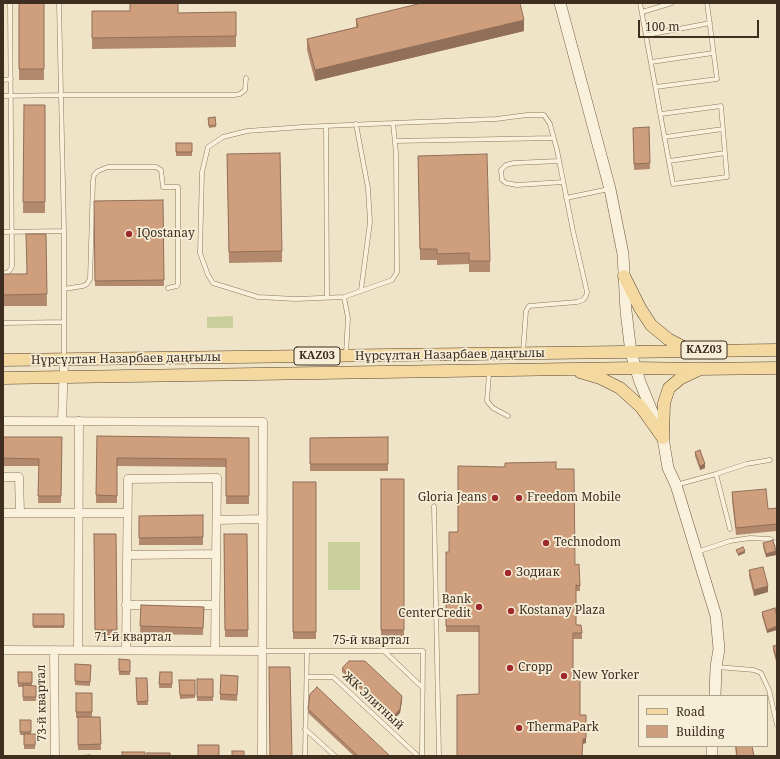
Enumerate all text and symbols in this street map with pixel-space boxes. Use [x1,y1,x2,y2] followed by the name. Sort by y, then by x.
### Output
[640,12,761,38] scale bar
[645,18,680,35] text: 100 m
[137,227,195,241] place label: IQostanay
[124,229,134,239] marker: IQostanay
[681,341,727,359] road number: KАZ03
[355,346,545,364] street label: Нұрсұлтан Назарбаев даңғылы
[294,347,340,365] road number: KАZ03
[31,350,221,368] street label: Нұрсұлтан Назарбаев даңғылы
[418,491,487,505] place label: Gloria Jeans
[527,491,621,505] place label: Freedom Mobile
[490,493,500,503] marker: Gloria Jeans
[514,493,524,503] marker: Freedom Mobile
[554,536,621,550] place label: Technodom
[541,538,551,548] marker: Technodom
[516,566,560,580] place label: Зодиак
[503,568,513,578] marker: Зодиак
[398,593,471,621] place label: Bank CenterCredit
[474,602,484,612] marker: Bank CenterCredit
[519,604,605,618] place label: Kostanay Plaza
[506,606,516,616] marker: Kostanay Plaza
[94,631,172,645] street label: 71-й квартал
[332,634,410,648] street label: 75-й квартал
[518,661,553,675] place label: Cropp
[505,663,515,673] marker: Cropp
[34,664,50,742] street label: 73-й квартал
[339,669,407,733] street label: ЖК Элитный
[572,669,639,683] place label: New Yorker
[559,671,569,681] marker: New Yorker
[638,695,768,747] legend
[676,703,705,720] text: Road
[527,721,599,735] place label: ThermaPark
[514,723,524,733] marker: ThermaPark
[676,723,724,740] text: Building

